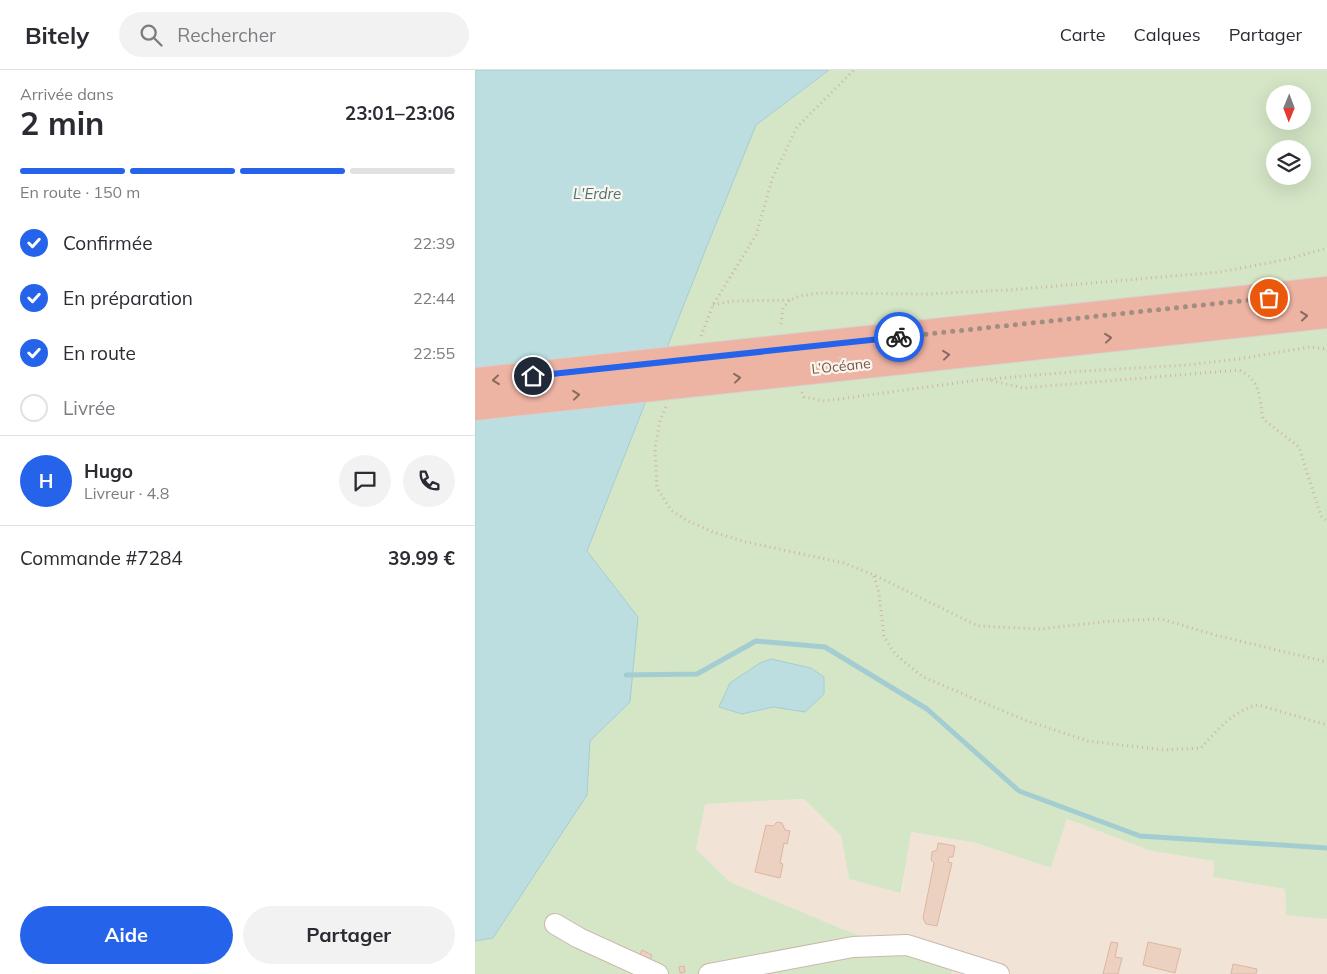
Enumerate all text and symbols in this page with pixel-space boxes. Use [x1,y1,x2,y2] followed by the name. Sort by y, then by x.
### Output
[119,12,469,57] search box
[25,20,89,50] text: Bitely
[137,21,165,49] icon: search
[177,23,276,47] text: Rechercher
[1060,23,1106,46] text: Carte
[1134,23,1201,46] text: Calques
[1229,23,1302,46] text: Partager
[20,84,114,104] text: Arrivée dans
[1266,85,1311,130] north arrow
[1266,85,1311,185] map controls
[345,101,455,125] text: 23:01–23:06
[20,103,104,143] text: 2 min
[1266,140,1311,185] button: layers
[20,182,140,202] text: En route · 150 m
[573,184,621,203] water label: L'Erdre
[20,229,48,257] icon: check
[63,231,152,255] text: Confirmée
[413,233,455,253] text: 22:39
[1248,277,1290,319] pin
[20,284,48,312] icon: check
[1255,284,1283,312] icon: bag
[63,286,193,310] text: En préparation
[413,288,455,308] text: 22:44
[1300,311,1308,322] one-way arrow
[874,312,924,362] courier
[885,323,913,351] icon: bike
[1104,333,1112,344] one-way arrow
[20,339,48,367] icon: check
[63,341,136,365] text: En route
[413,343,455,363] text: 22:55
[942,350,950,361] one-way arrow
[811,354,871,378] street label: L’Océane
[512,355,554,397] pin
[519,362,547,390] icon: home
[734,373,742,384] one-way arrow
[492,374,500,385] one-way arrow
[572,390,580,401] one-way arrow
[63,396,115,420] text: Livrée
[339,455,391,507] button: chat
[403,455,455,507] button: phone
[84,459,133,483] text: Hugo
[39,469,53,493] text: H
[84,483,169,503] text: Livreur · 4.8
[20,546,183,570] text: Commande #7284
[388,546,455,570] text: 39.99 €
[20,906,233,964] button: Aide
[243,906,455,964] button: Partager

